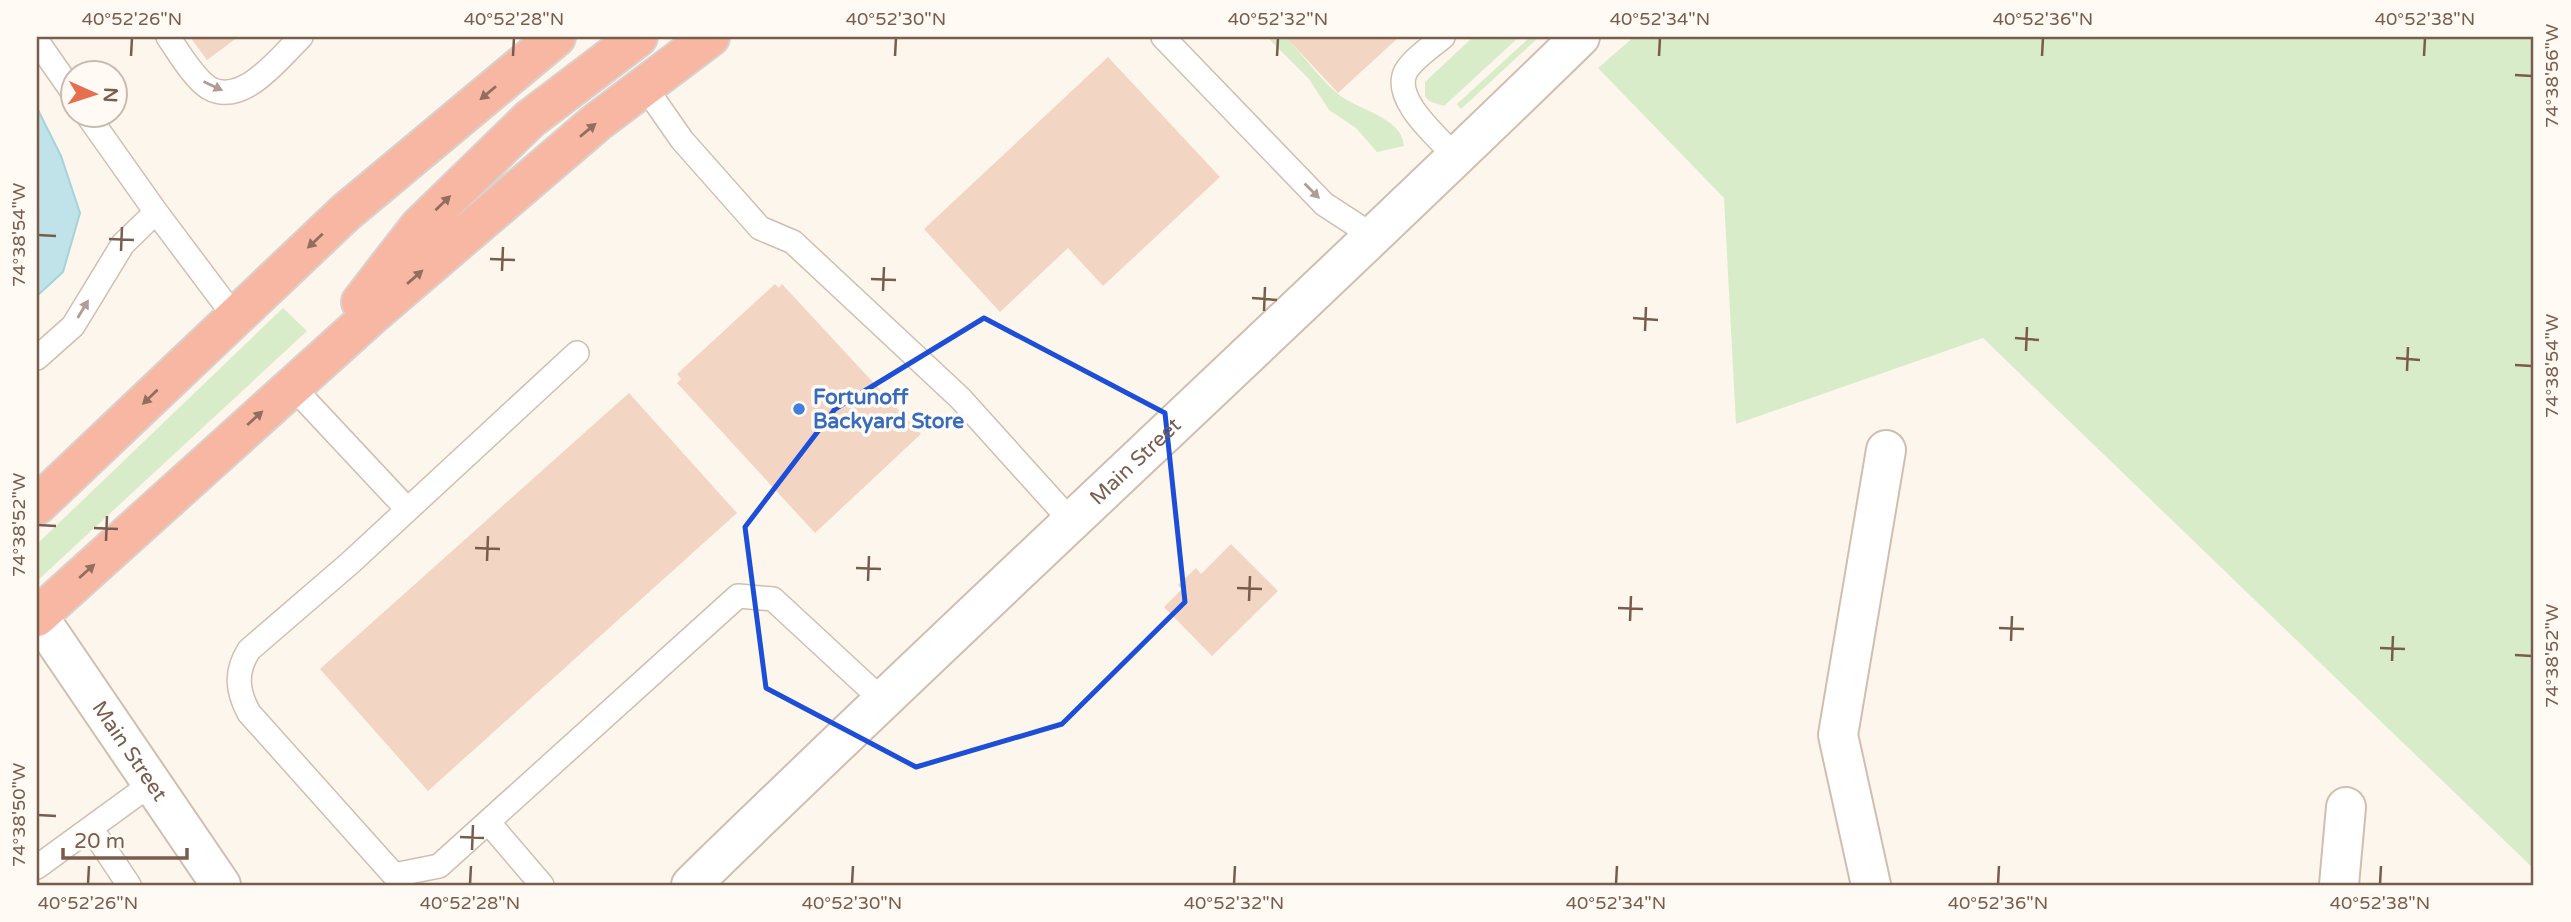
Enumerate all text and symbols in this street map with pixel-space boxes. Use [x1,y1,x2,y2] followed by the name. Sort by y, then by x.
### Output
[82,8,182,30] text: 40°52'26"N
[464,8,564,30] text: 40°52'28"N
[846,8,946,30] text: 40°52'30"N
[1228,8,1328,30] text: 40°52'32"N
[1610,8,1710,30] text: 40°52'34"N
[1993,8,2093,30] text: 40°52'36"N
[2375,8,2475,30] text: 40°52'38"N
[2541,24,2563,128] text: 74°38'56"W
[60,60,130,130] north arrow
[203,80,223,92] one-way arrow
[479,85,496,100] one-way arrow
[99,87,121,103] text: N
[579,122,597,137] one-way arrow
[8,183,30,287] text: 74°38'54"W
[1303,183,1320,200] one-way arrow
[435,194,452,211] one-way arrow
[307,232,324,248] one-way arrow
[406,269,424,285] one-way arrow
[77,299,90,318] one-way arrow
[2541,314,2563,418] text: 74°38'54"W
[813,385,964,434] place label: Fortunoff Backyard Store
[141,388,158,405] one-way arrow
[791,401,807,417] marker: Fortunoff Backyard Store
[246,410,264,426] one-way arrow
[1085,412,1186,510] street label: Main Street
[8,473,30,577] text: 74°38'52"W
[78,563,96,579] one-way arrow
[2541,604,2563,708] text: 74°38'52"W
[87,696,173,806] street label: Main Street
[8,763,30,867] text: 74°38'50"W
[63,817,187,861] scale bar
[74,829,125,854] text: 20 m
[38,892,138,914] text: 40°52'26"N
[420,892,520,914] text: 40°52'28"N
[802,892,902,914] text: 40°52'30"N
[1184,892,1284,914] text: 40°52'32"N
[1566,892,1666,914] text: 40°52'34"N
[1948,892,2048,914] text: 40°52'36"N
[2330,892,2430,914] text: 40°52'38"N

